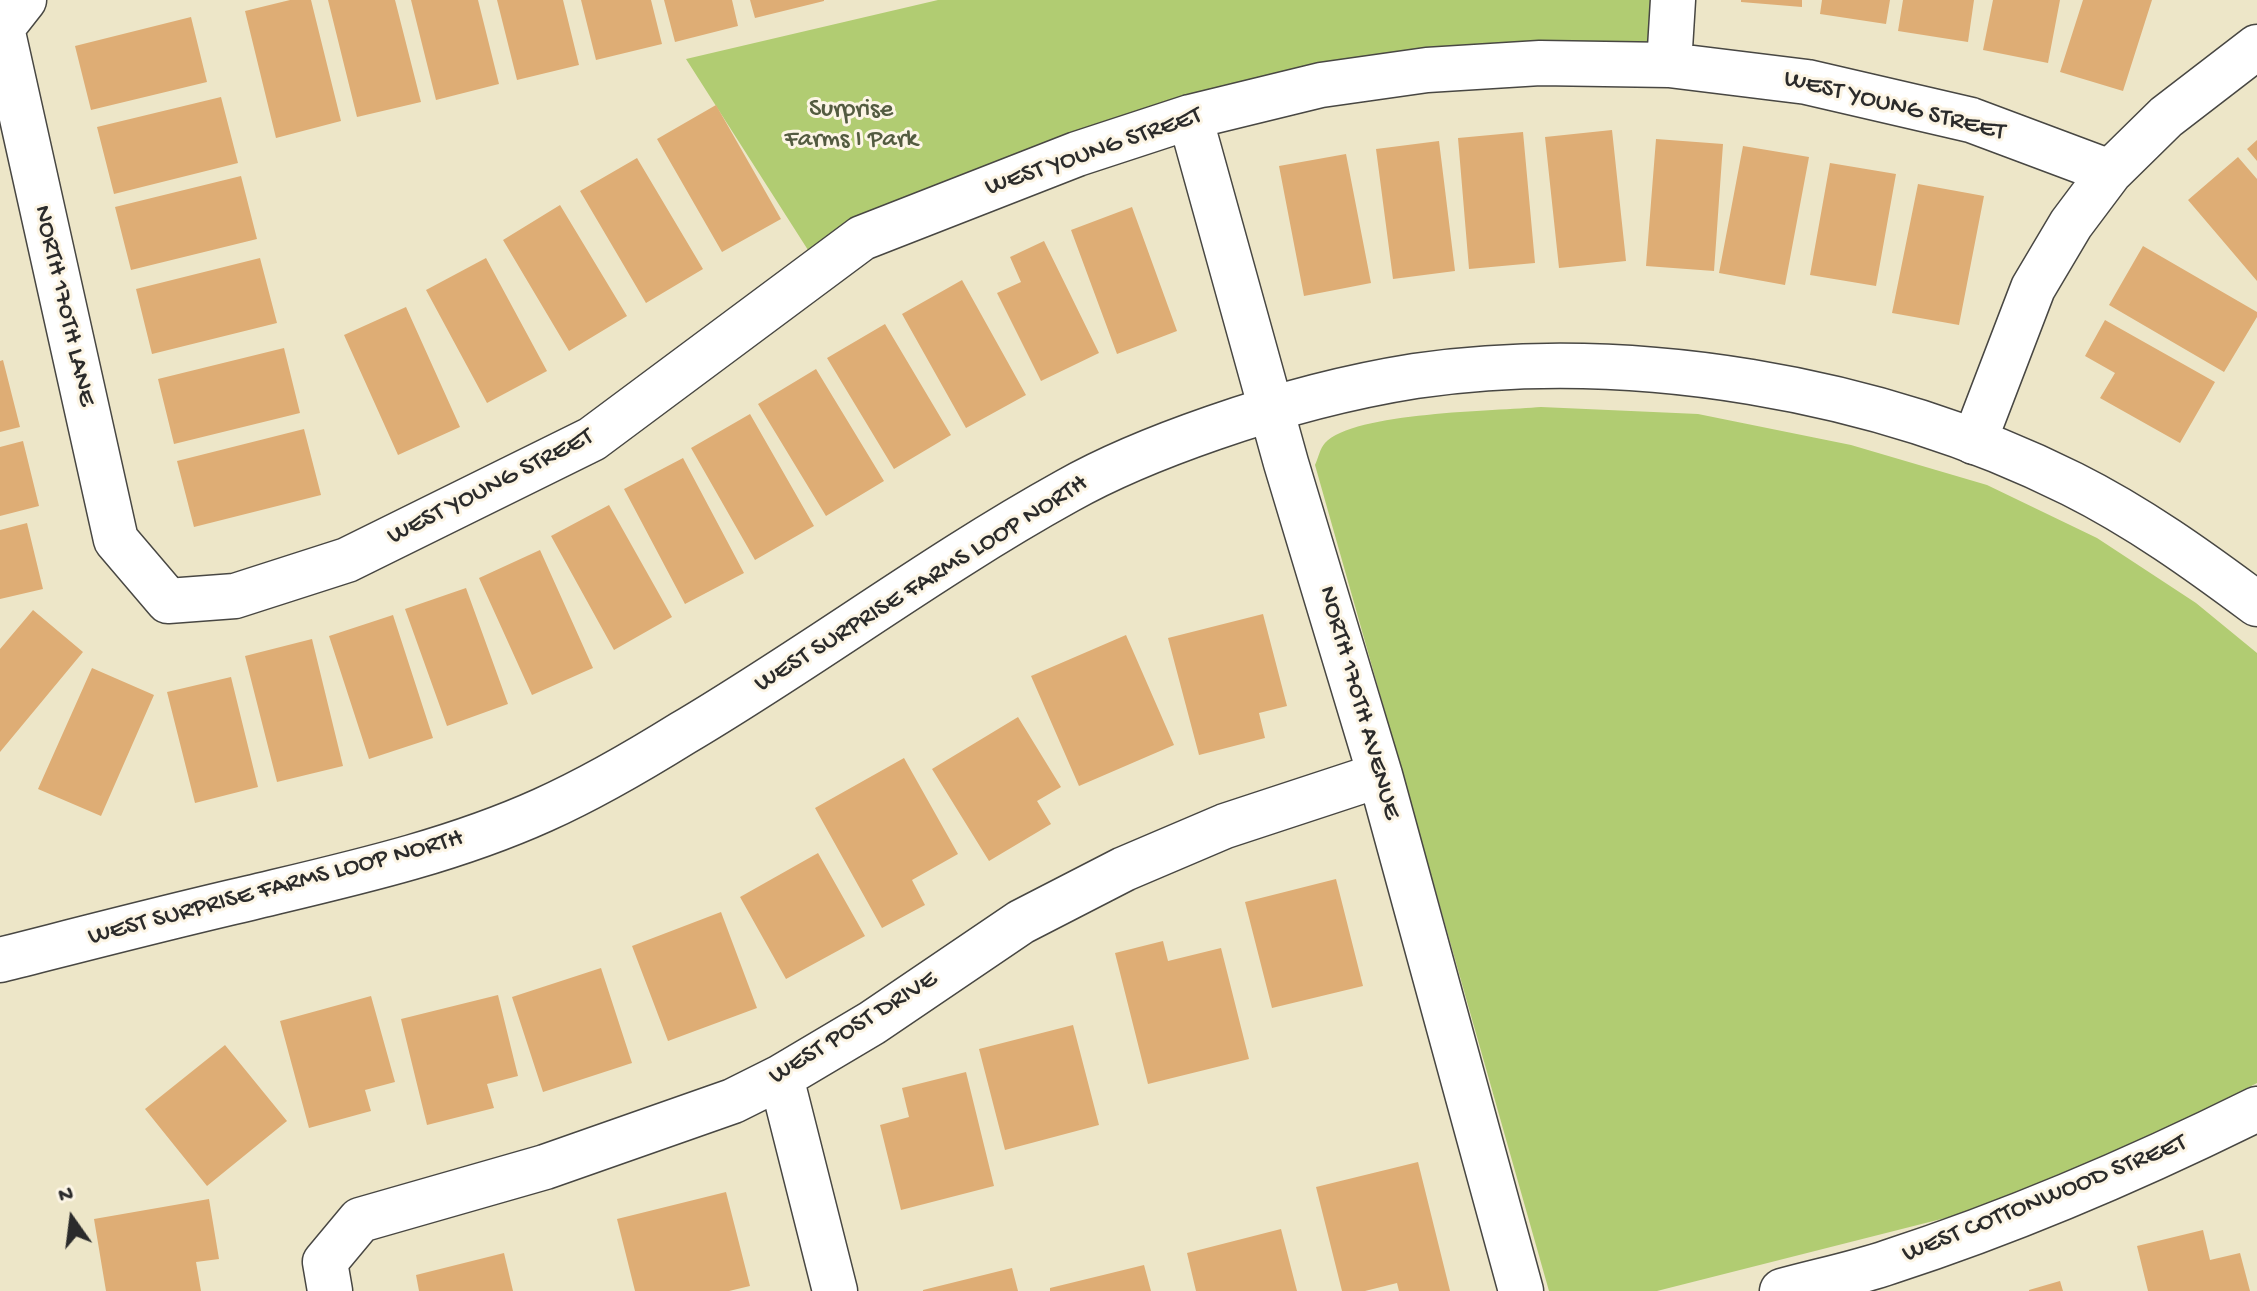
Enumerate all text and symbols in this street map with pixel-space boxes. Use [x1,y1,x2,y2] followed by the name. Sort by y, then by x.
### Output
[1780,64,2008,150] street label: WEST YOUNG STREET
[784,95,918,156] park label: Surprise Farms I Park
[982,101,1206,205] street label: WEST YOUNG STREET
[25,203,101,409] street label: NORTH 170TH LANE
[383,423,599,553] street label: WEST YOUNG STREET
[750,469,1094,701] street label: WEST SURPRISE FARMS LOOP NORTH
[1310,583,1406,823] street label: NORTH 170TH AVENUE
[85,824,467,954] street label: WEST SURPRISE FARMS LOOP NORTH
[764,965,944,1093] street label: WEST POST DRIVE
[1898,1129,2192,1271] street label: WEST COTTONWOOD STREET
[32,1179,112,1259] north arrow
[56,1181,76,1210] text: N

